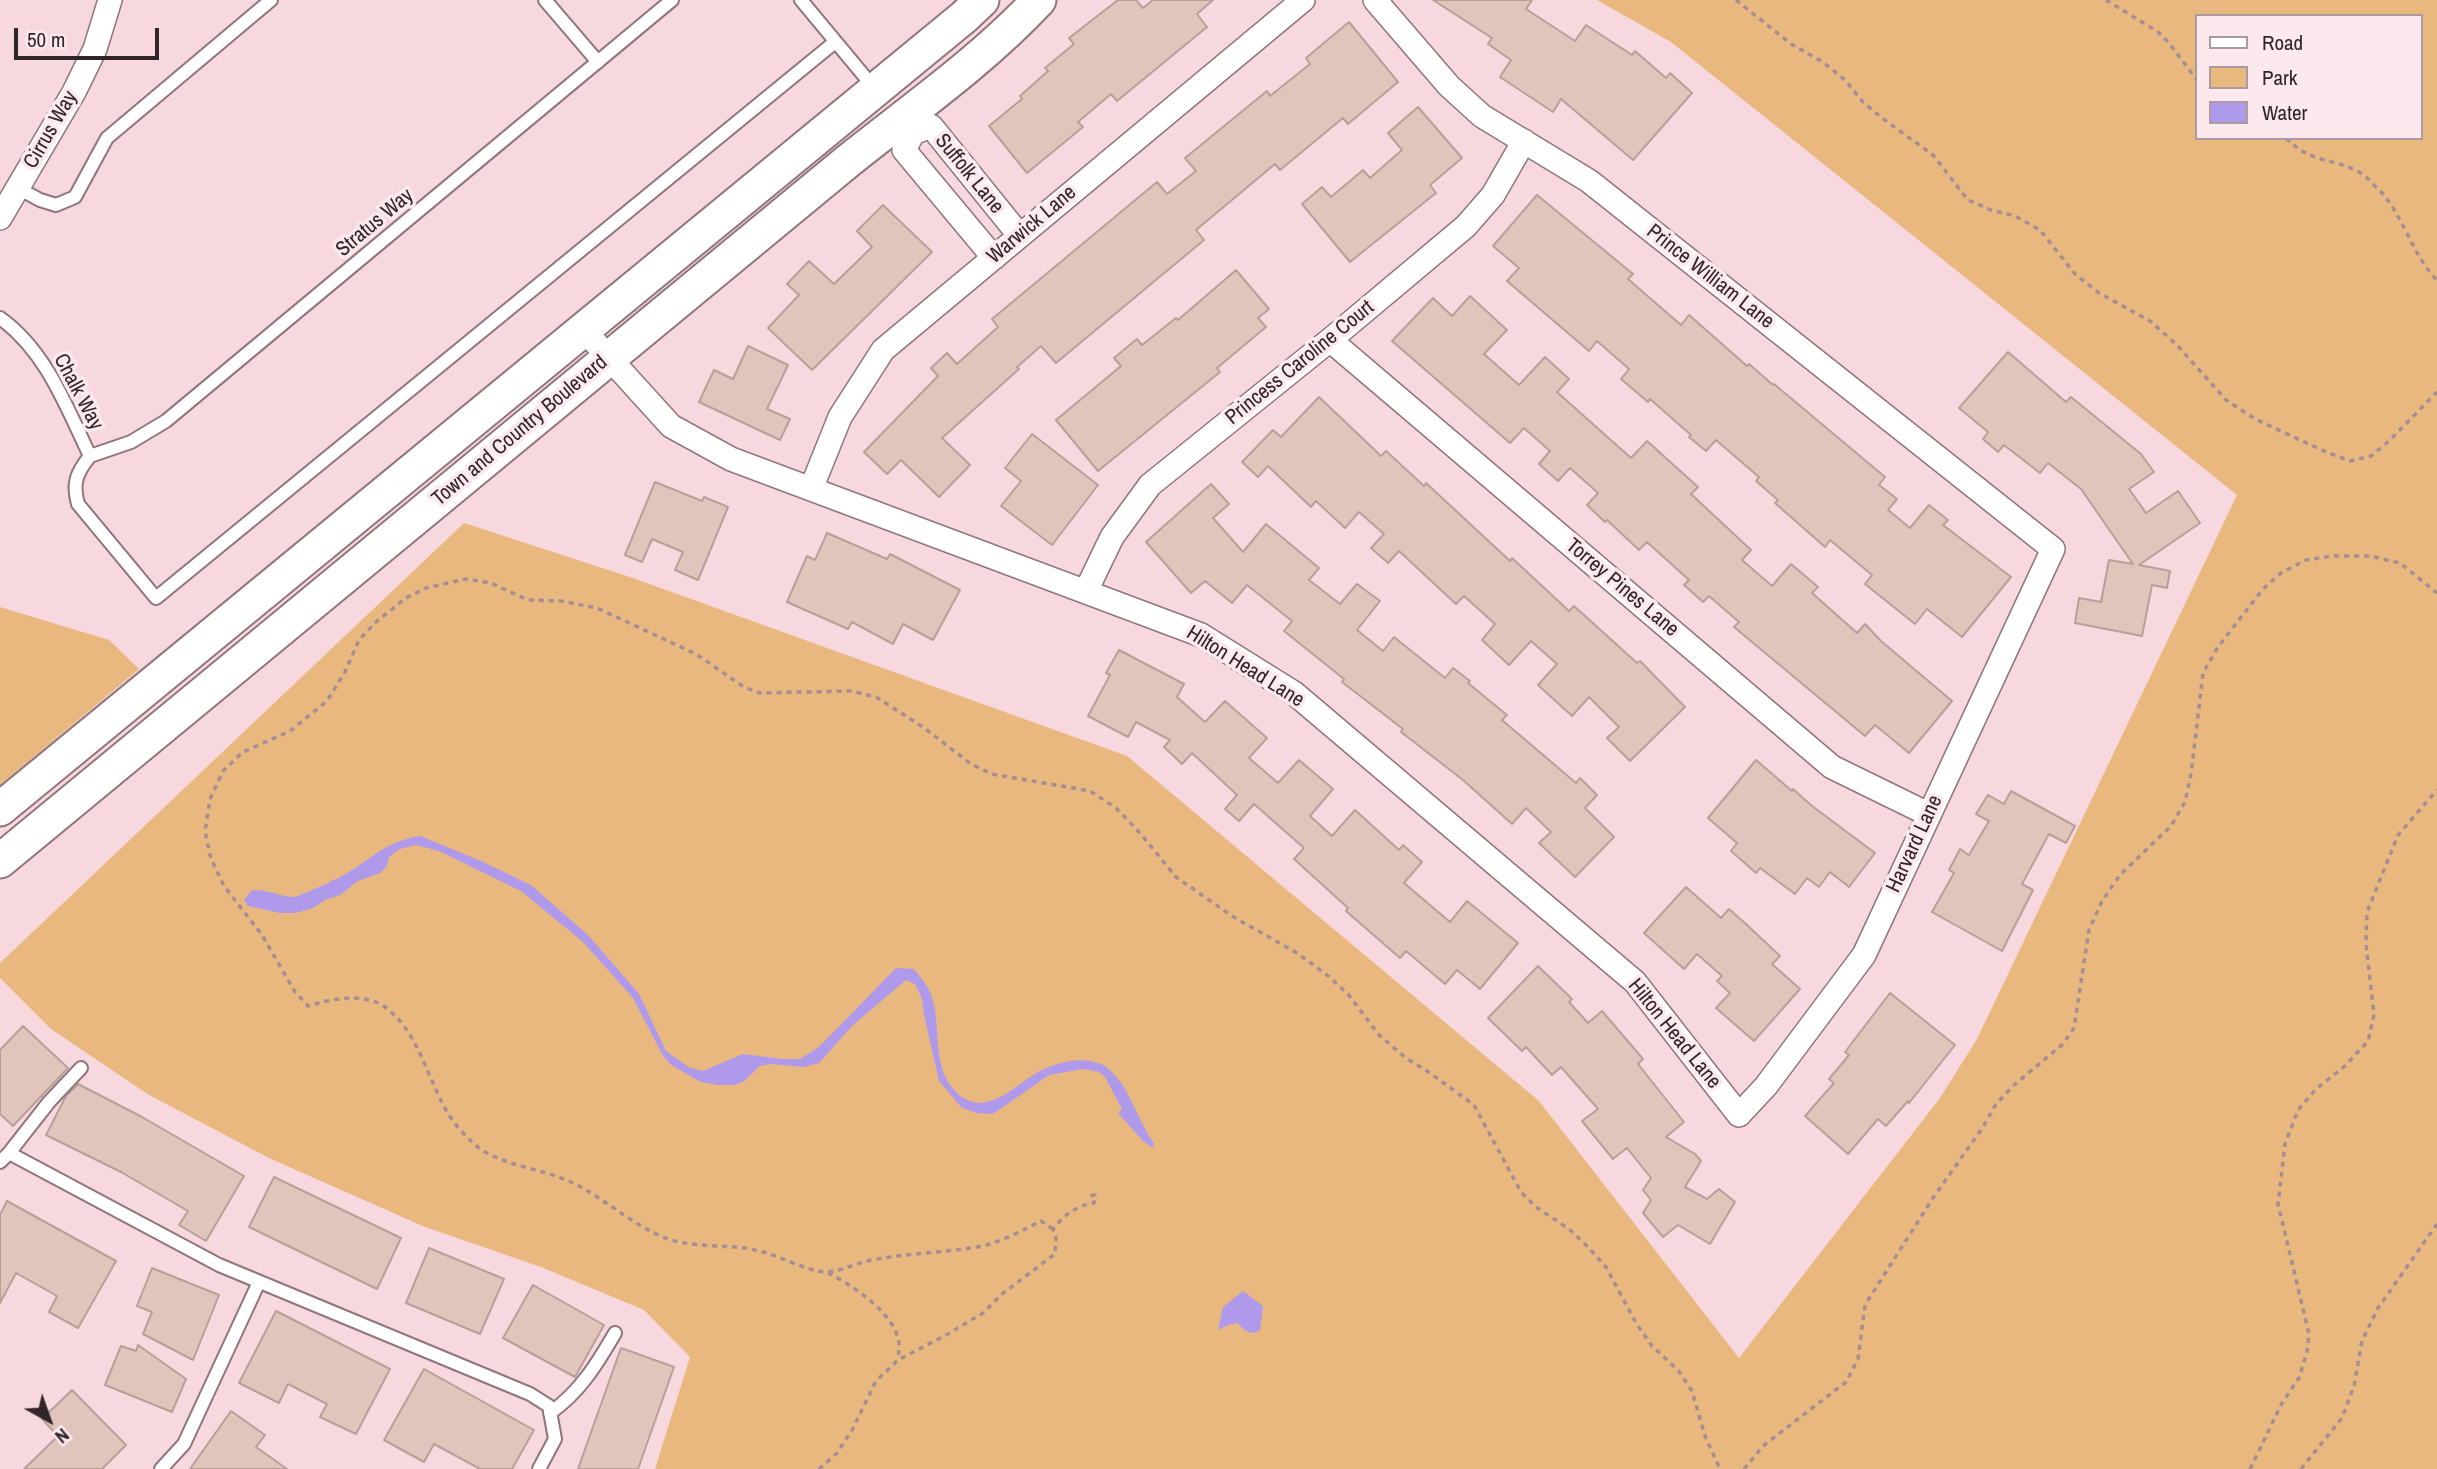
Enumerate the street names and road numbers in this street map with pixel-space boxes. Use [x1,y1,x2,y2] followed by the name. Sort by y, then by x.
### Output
[19,87,83,173] street label: Cirrus Way
[929,129,1009,219] street label: Suffolk Lane
[982,180,1082,270] street label: Warwick Lane
[331,183,419,263] street label: Stratus Way
[1641,219,1779,335] street label: Prince William Lane
[1221,295,1379,431] street label: Princess Caroline Court
[47,350,109,434] street label: Chalk Way
[427,350,613,512] street label: Town and Country Boulevard
[1560,533,1684,643] street label: Torrey Pines Lane
[1181,621,1309,713] street label: Hilton Head Lane
[1882,791,1948,897] street label: Harvard Lane
[1622,974,1726,1094] street label: Hilton Head Lane

